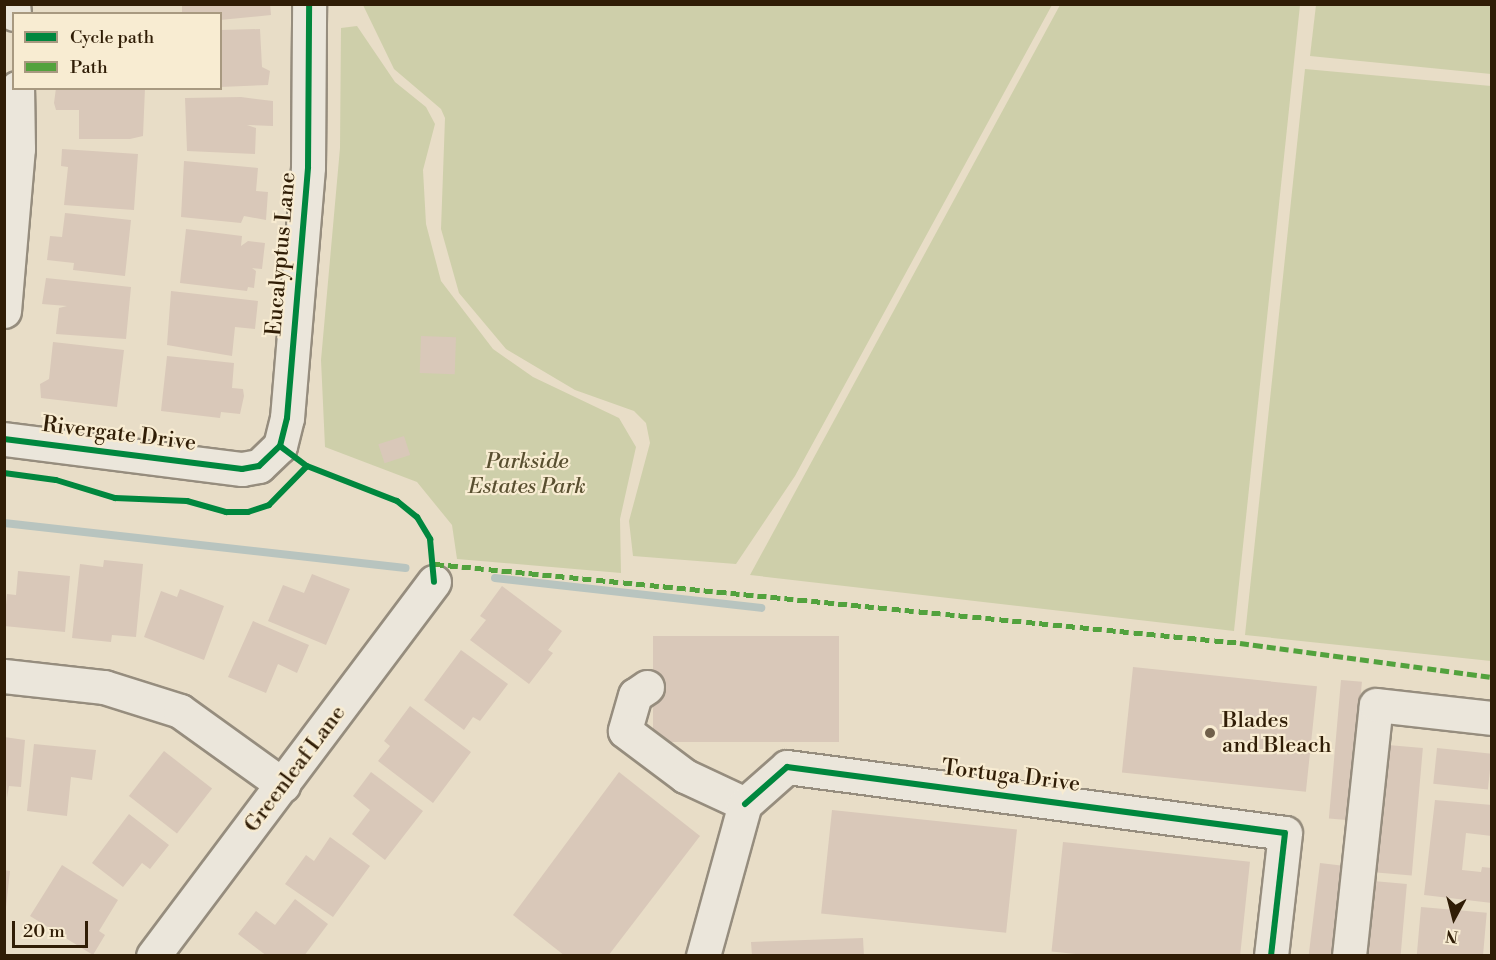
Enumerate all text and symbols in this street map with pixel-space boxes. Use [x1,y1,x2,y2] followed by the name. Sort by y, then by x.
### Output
[12,12,222,90] legend
[70,26,154,49] text: Cycle path
[70,56,108,79] text: Path
[261,171,301,337] street label: Eucalyptus Lane
[40,411,198,457] street label: Rivergate Drive
[468,448,586,500] park label: Parkside Estates Park
[239,700,351,838] street label: Greenleaf Lane
[1222,707,1332,758] place label: Blades and Bleach
[1203,726,1217,740] marker: Blades and Bleach
[940,754,1082,798] street label: Tortuga Drive
[1424,888,1484,948] north arrow
[15,909,92,947] scale bar
[23,920,65,943] text: 20 m
[1444,925,1459,947] text: N

